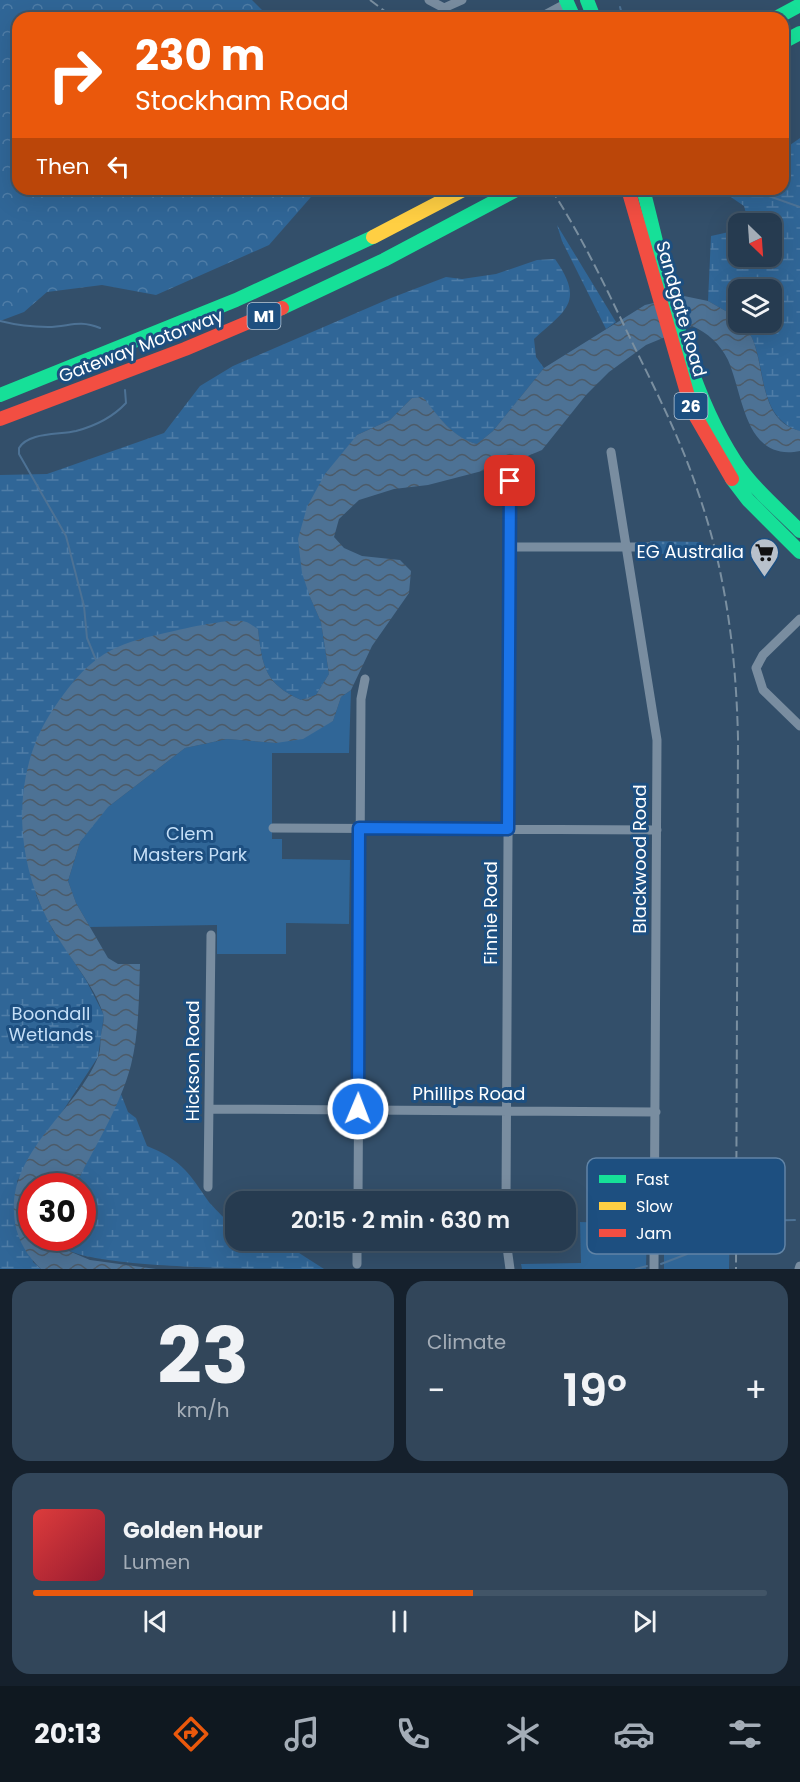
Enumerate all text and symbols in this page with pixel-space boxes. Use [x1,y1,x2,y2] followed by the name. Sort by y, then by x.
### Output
[135,26,265,85] text: 230 m
[36,36,114,114] icon: right
[135,82,349,119] text: Stockham Road
[102,150,135,183] icon: left
[36,151,90,182] text: Then
[728,213,782,267] north arrow
[728,213,782,333] map controls
[650,238,713,380] street label: Sandgate Road
[728,279,782,333] button: layers
[55,303,227,388] street label: Gateway Motorway
[248,303,280,329] road number: M1
[674,393,708,419] road number: 26
[484,455,535,506] pin
[493,464,526,497] icon: arrive
[749,536,781,578] supermarket icon: EG Australia
[636,539,744,564] place label: EG Australia
[627,784,652,934] street label: Blackwood Road
[133,821,248,867] park label: Clem Masters Park
[478,861,503,965] street label: Finnie Road
[180,1000,205,1122] street label: Hickson Road
[9,1001,93,1047] park label: Boondall Wetlands
[326,1077,390,1141] position arrow
[413,1081,525,1106] street label: Phillips Road
[587,1158,785,1254] legend
[636,1168,669,1191] text: Fast
[18,1173,96,1251] speed limit sign: 30
[636,1195,673,1218] text: Slow
[291,1205,510,1236] text: 20:15 · 2 min · 630 m
[636,1222,672,1245] text: Jam
[157,1301,249,1410] text: 23
[427,1328,506,1356] text: Climate
[563,1359,627,1422] text: 19°
[427,1367,445,1414] text: −
[744,1367,767,1414] text: +
[176,1396,230,1424] text: km/h
[123,1515,263,1546] text: Golden Hour
[123,1548,190,1576] text: Lumen
[139,1605,172,1638] icon: previous
[383,1605,416,1638] icon: pause
[628,1605,661,1638] icon: next
[170,1713,212,1755] icon: directions
[281,1713,323,1755] icon: music
[392,1713,434,1755] icon: phone
[502,1713,544,1755] icon: climate
[613,1713,655,1755] icon: car
[724,1713,766,1755] icon: filters
[34,1715,102,1752] text: 20:13

